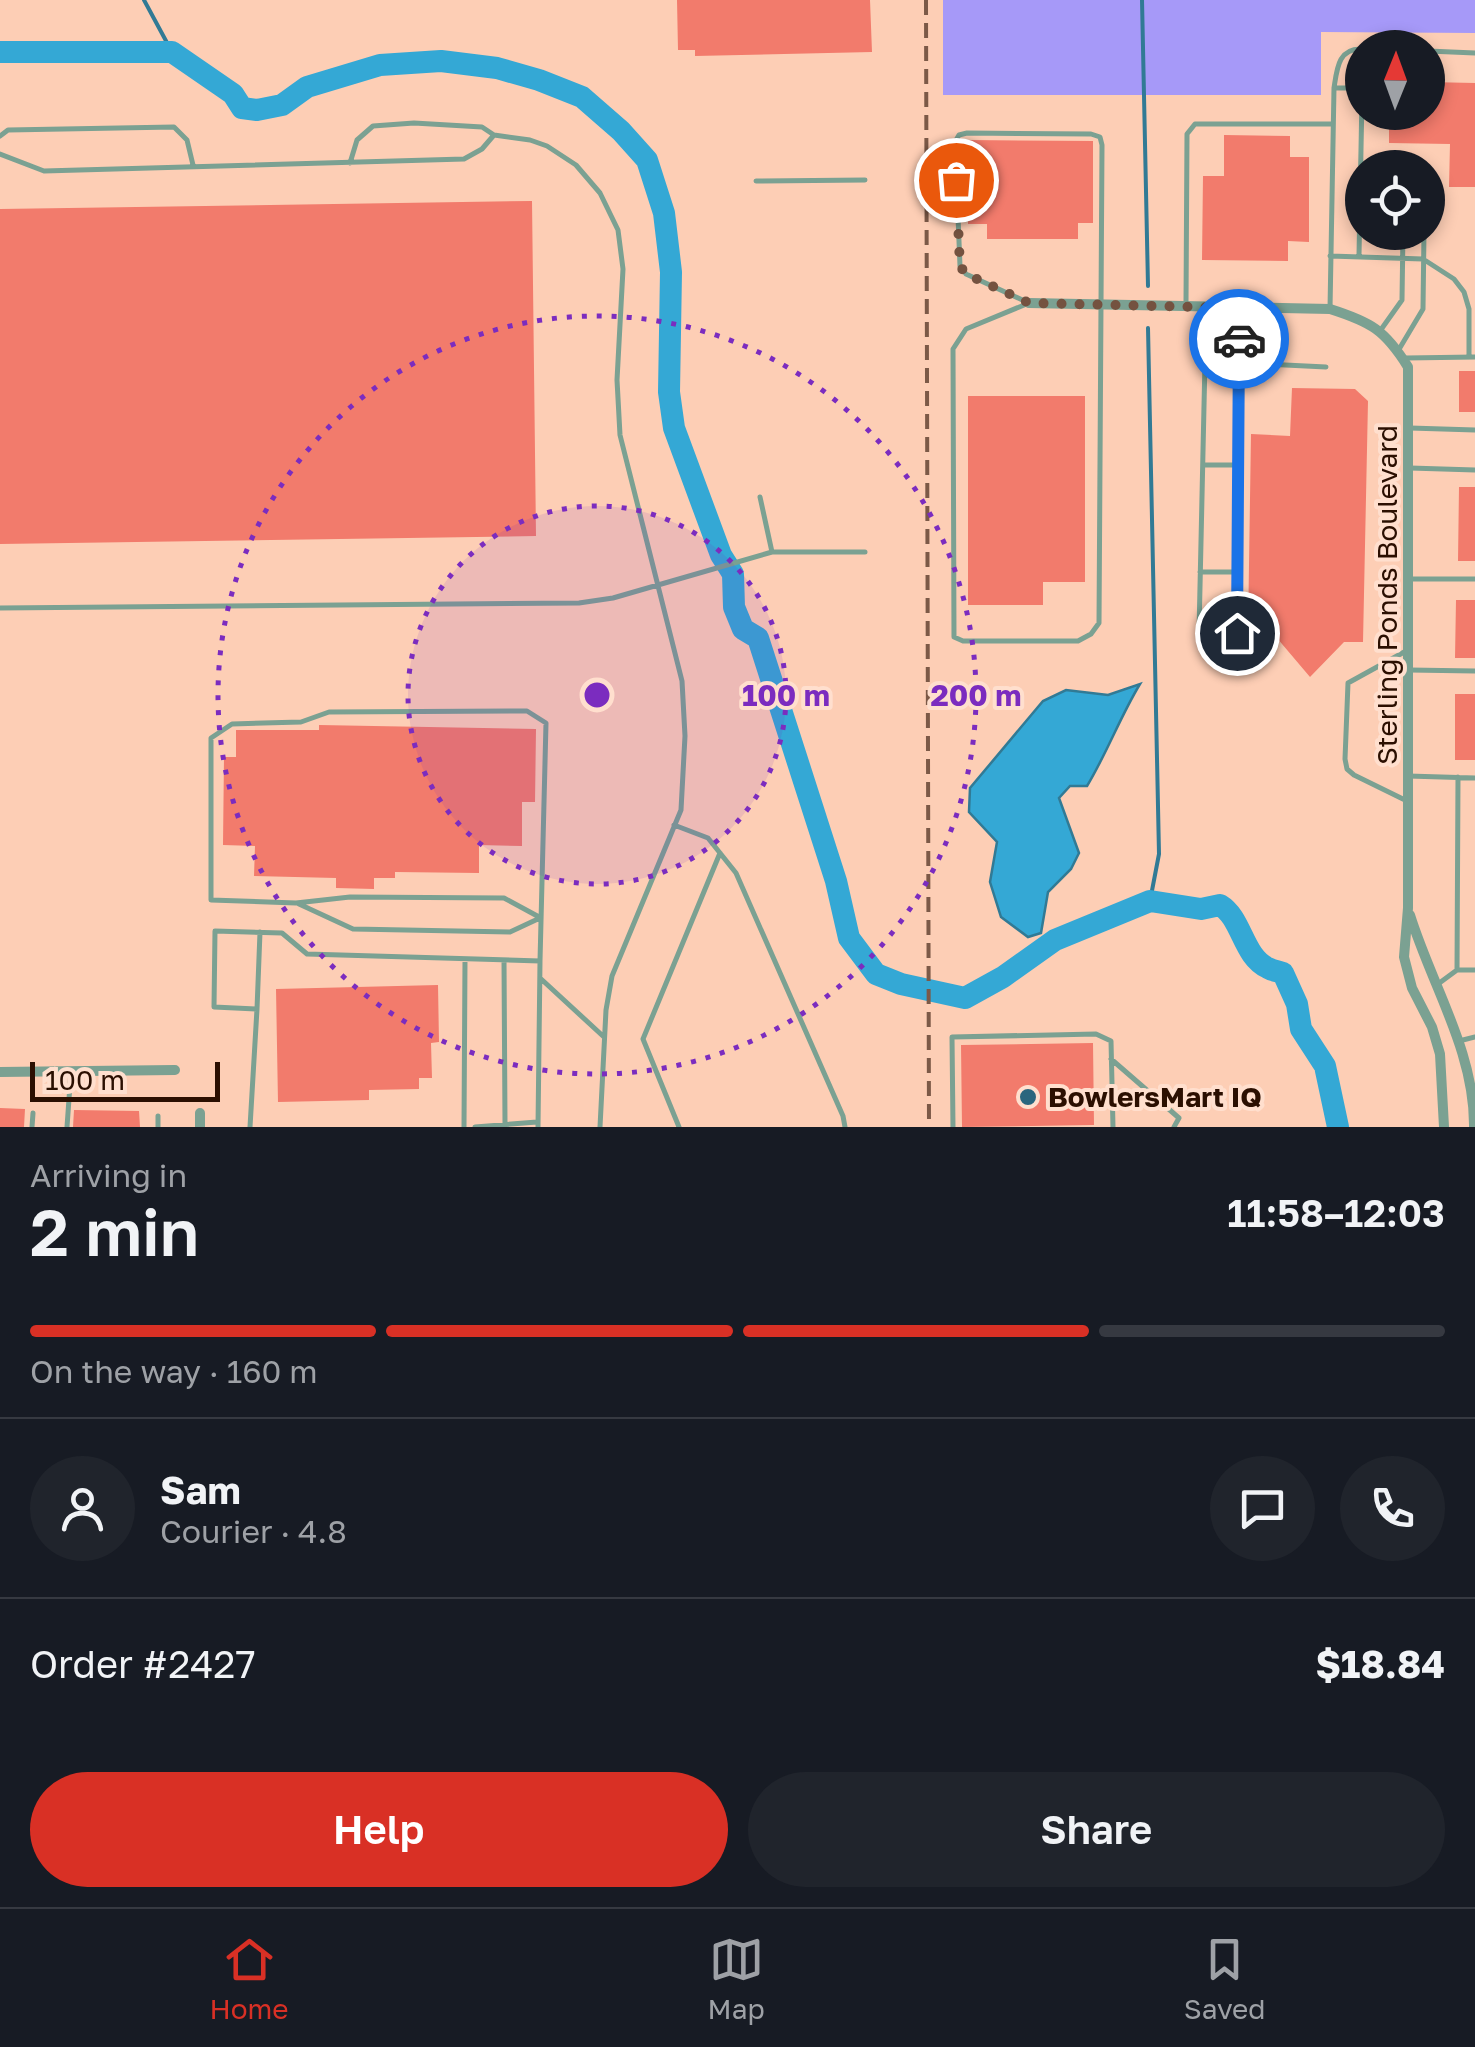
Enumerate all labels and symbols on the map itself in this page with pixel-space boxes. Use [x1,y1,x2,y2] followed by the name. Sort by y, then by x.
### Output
[1345,30,1445,130] north arrow
[914,138,999,223] pin
[1189,289,1289,389] courier
[1370,425,1403,765] street label: Sterling Ponds Boulevard
[1195,591,1280,676] pin
[579,677,615,713] centre of rings
[742,677,830,713] text: 100 m
[930,677,1022,713] text: 200 m
[30,1057,220,1102] scale bar
[1048,1080,1262,1113] place label: BowlersMart IQ
[1017,1086,1039,1108] marker: BowlersMart IQ

